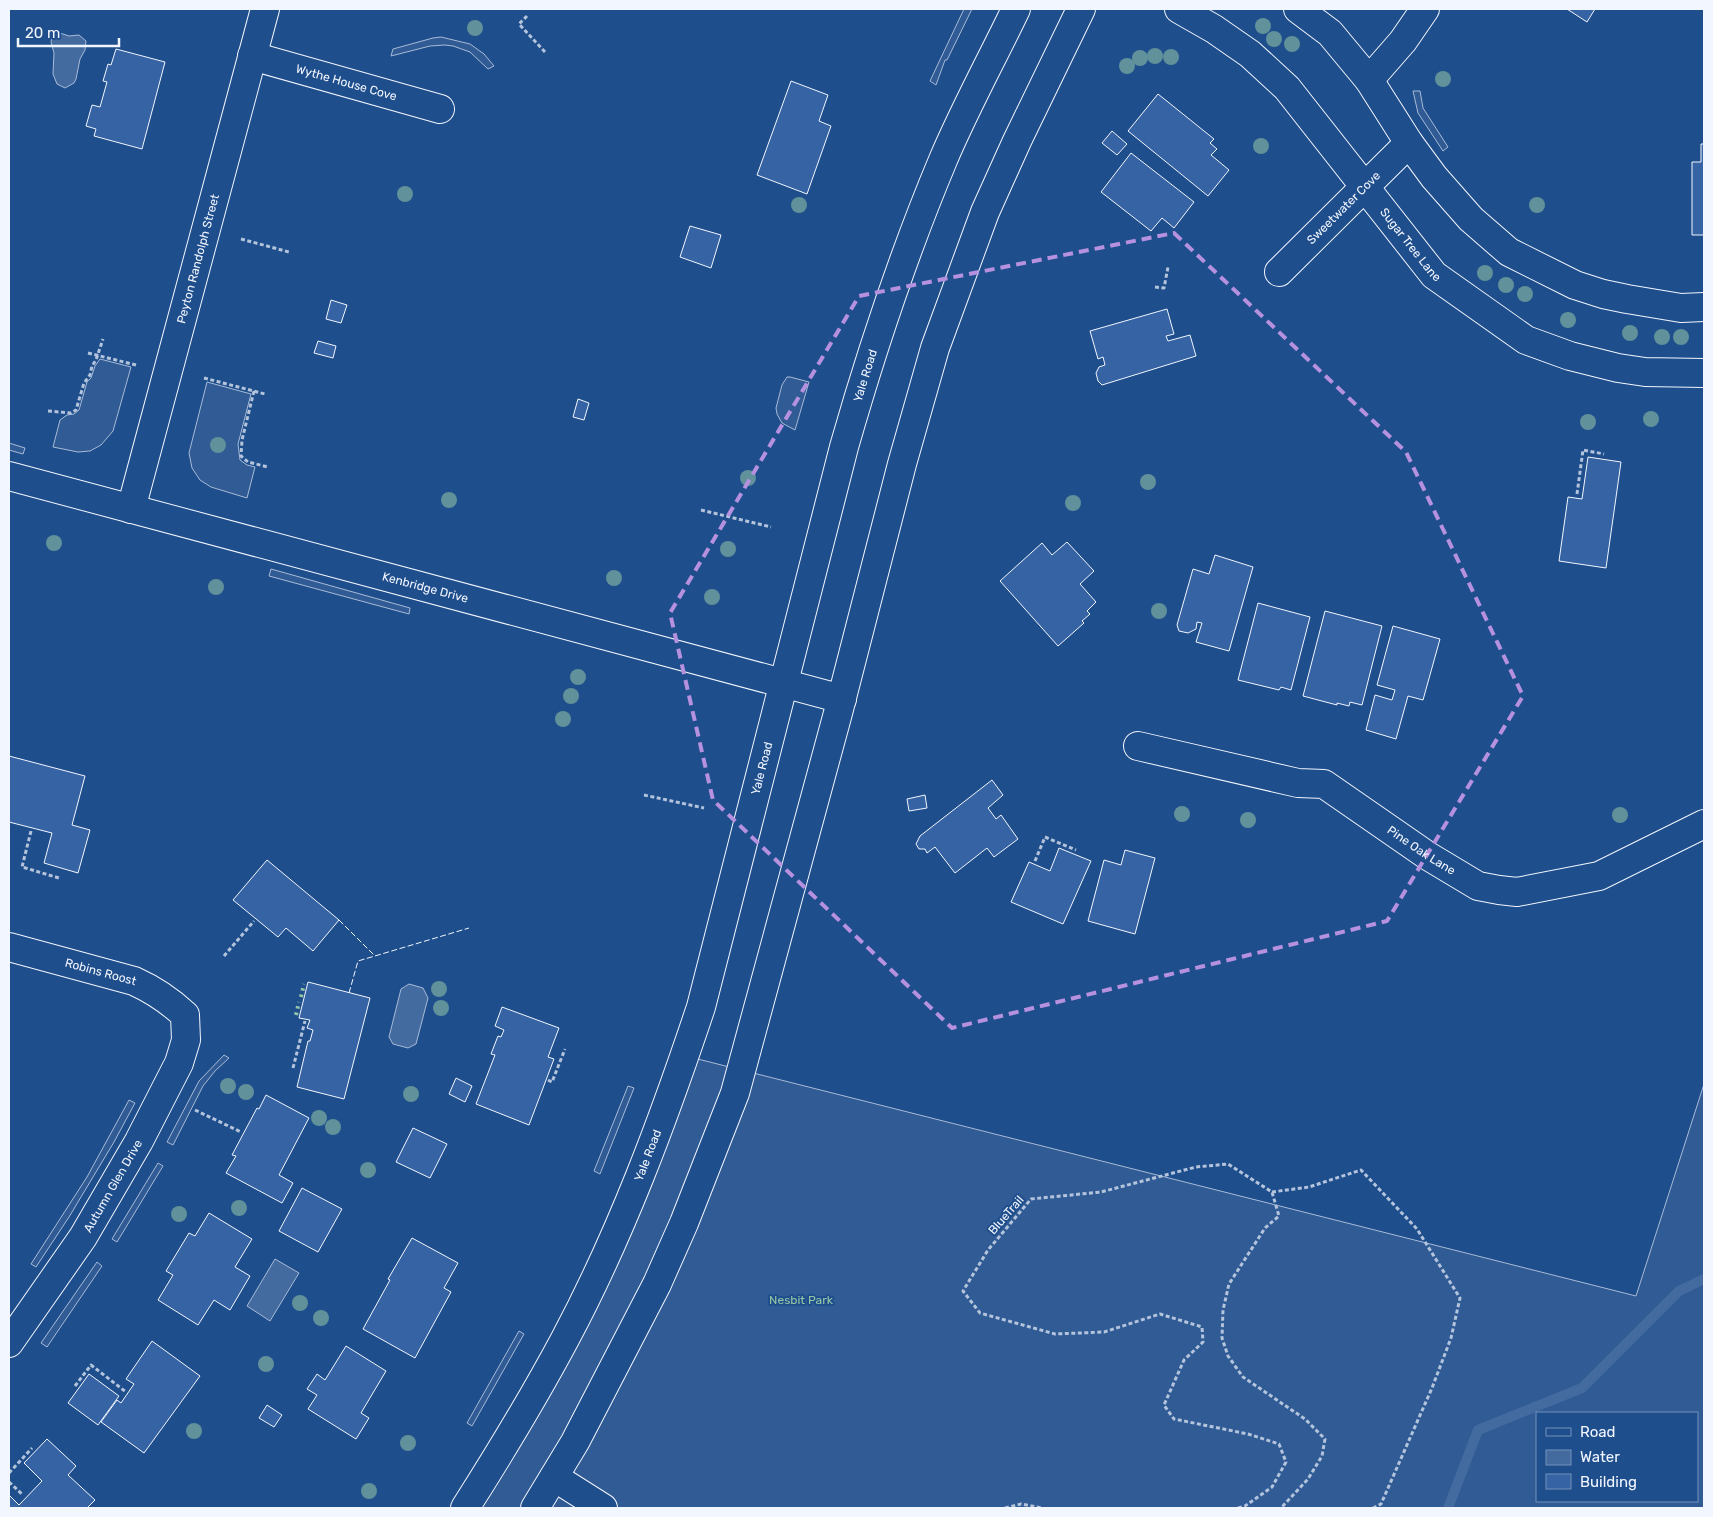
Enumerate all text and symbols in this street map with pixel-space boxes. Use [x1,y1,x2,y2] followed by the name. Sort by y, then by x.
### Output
[18,15,119,47] scale bar
[25,24,60,42] text: 20 m
[294,62,399,104] street label: Wythe House Cove
[1304,168,1383,247] street label: Sweetwater Cove
[174,192,222,325] street label: Peyton Randolph Street
[1377,205,1444,285] street label: Sugar Tree Lane
[851,348,880,404] street label: Yale Road
[381,569,470,606] street label: Kenbridge Drive
[748,740,775,796] street label: Yale Road
[1384,823,1458,878] street label: Pine Oak Lane
[63,956,138,988] street label: Robins Roost
[632,1128,664,1183] street label: Yale Road
[81,1137,145,1235] street label: Autumn Glen Drive
[985,1193,1027,1237] street label: BlueTrail
[769,1293,834,1307] park label: Nesbit Park
[1536,1412,1698,1502] legend
[1580,1423,1616,1441] text: Road
[1580,1448,1620,1466] text: Water
[1580,1473,1637,1491] text: Building

